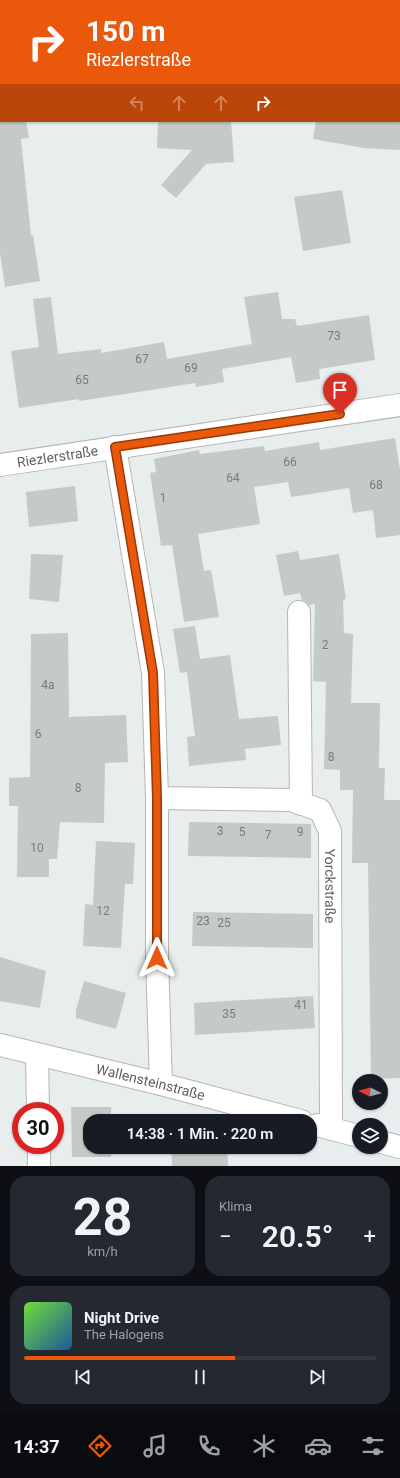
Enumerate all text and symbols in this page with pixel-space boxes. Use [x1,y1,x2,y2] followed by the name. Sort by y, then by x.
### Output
[86,15,165,48] text: 150 m
[20,16,72,68] icon: right
[86,49,191,70] text: Riezlerstraße
[126,92,148,114] icon: left
[168,92,190,114] icon: ahead
[210,92,232,114] icon: ahead
[252,92,274,114] icon: right
[327,329,341,343] house number: 73
[135,352,149,366] house number: 67
[184,361,198,375] house number: 69
[75,373,89,387] house number: 65
[323,373,357,414] pin
[329,379,351,401] icon: arrive
[16,442,99,470] street label: Riezlerstraße
[283,455,297,469] house number: 66
[226,471,240,485] house number: 64
[369,478,383,492] house number: 68
[160,491,166,505] house number: 1
[322,638,329,652] house number: 2
[41,678,55,692] house number: 4a
[35,727,42,741] house number: 6
[328,750,335,764] house number: 8
[75,781,82,795] house number: 8
[217,824,223,838] house number: 3
[239,825,246,839] house number: 5
[297,825,303,839] house number: 9
[265,828,272,842] house number: 7
[30,841,44,855] house number: 10
[322,849,338,923] street label: Yorckstraße
[96,904,110,918] house number: 12
[196,914,210,928] house number: 23
[217,916,231,930] house number: 25
[136,937,178,979] position arrow
[294,998,308,1012] house number: 41
[222,1007,236,1021] house number: 35
[94,1061,207,1103] street label: Wallensteinstraße
[352,1074,388,1110] north arrow
[352,1074,388,1154] map controls
[12,1102,64,1154] speed limit sign: 30
[352,1118,388,1154] button: layers
[127,1125,273,1143] text: 14:38 · 1 Min. · 220 m
[73,1187,132,1248] text: 28
[219,1199,252,1214] text: Klima
[262,1219,333,1254] text: 20.5°
[219,1224,232,1249] text: −
[364,1224,376,1249] text: +
[87,1244,118,1259] text: km/h
[84,1309,159,1327] text: Night Drive
[84,1327,164,1342] text: The Halogens
[72,1366,94,1388] icon: previous
[189,1366,211,1388] icon: pause
[306,1366,328,1388] icon: next
[86,1432,114,1460] icon: directions
[141,1432,169,1460] icon: music
[195,1432,223,1460] icon: phone
[250,1432,278,1460] icon: climate
[304,1432,332,1460] icon: car
[359,1432,387,1460] icon: filters
[13,1436,60,1457] text: 14:37

